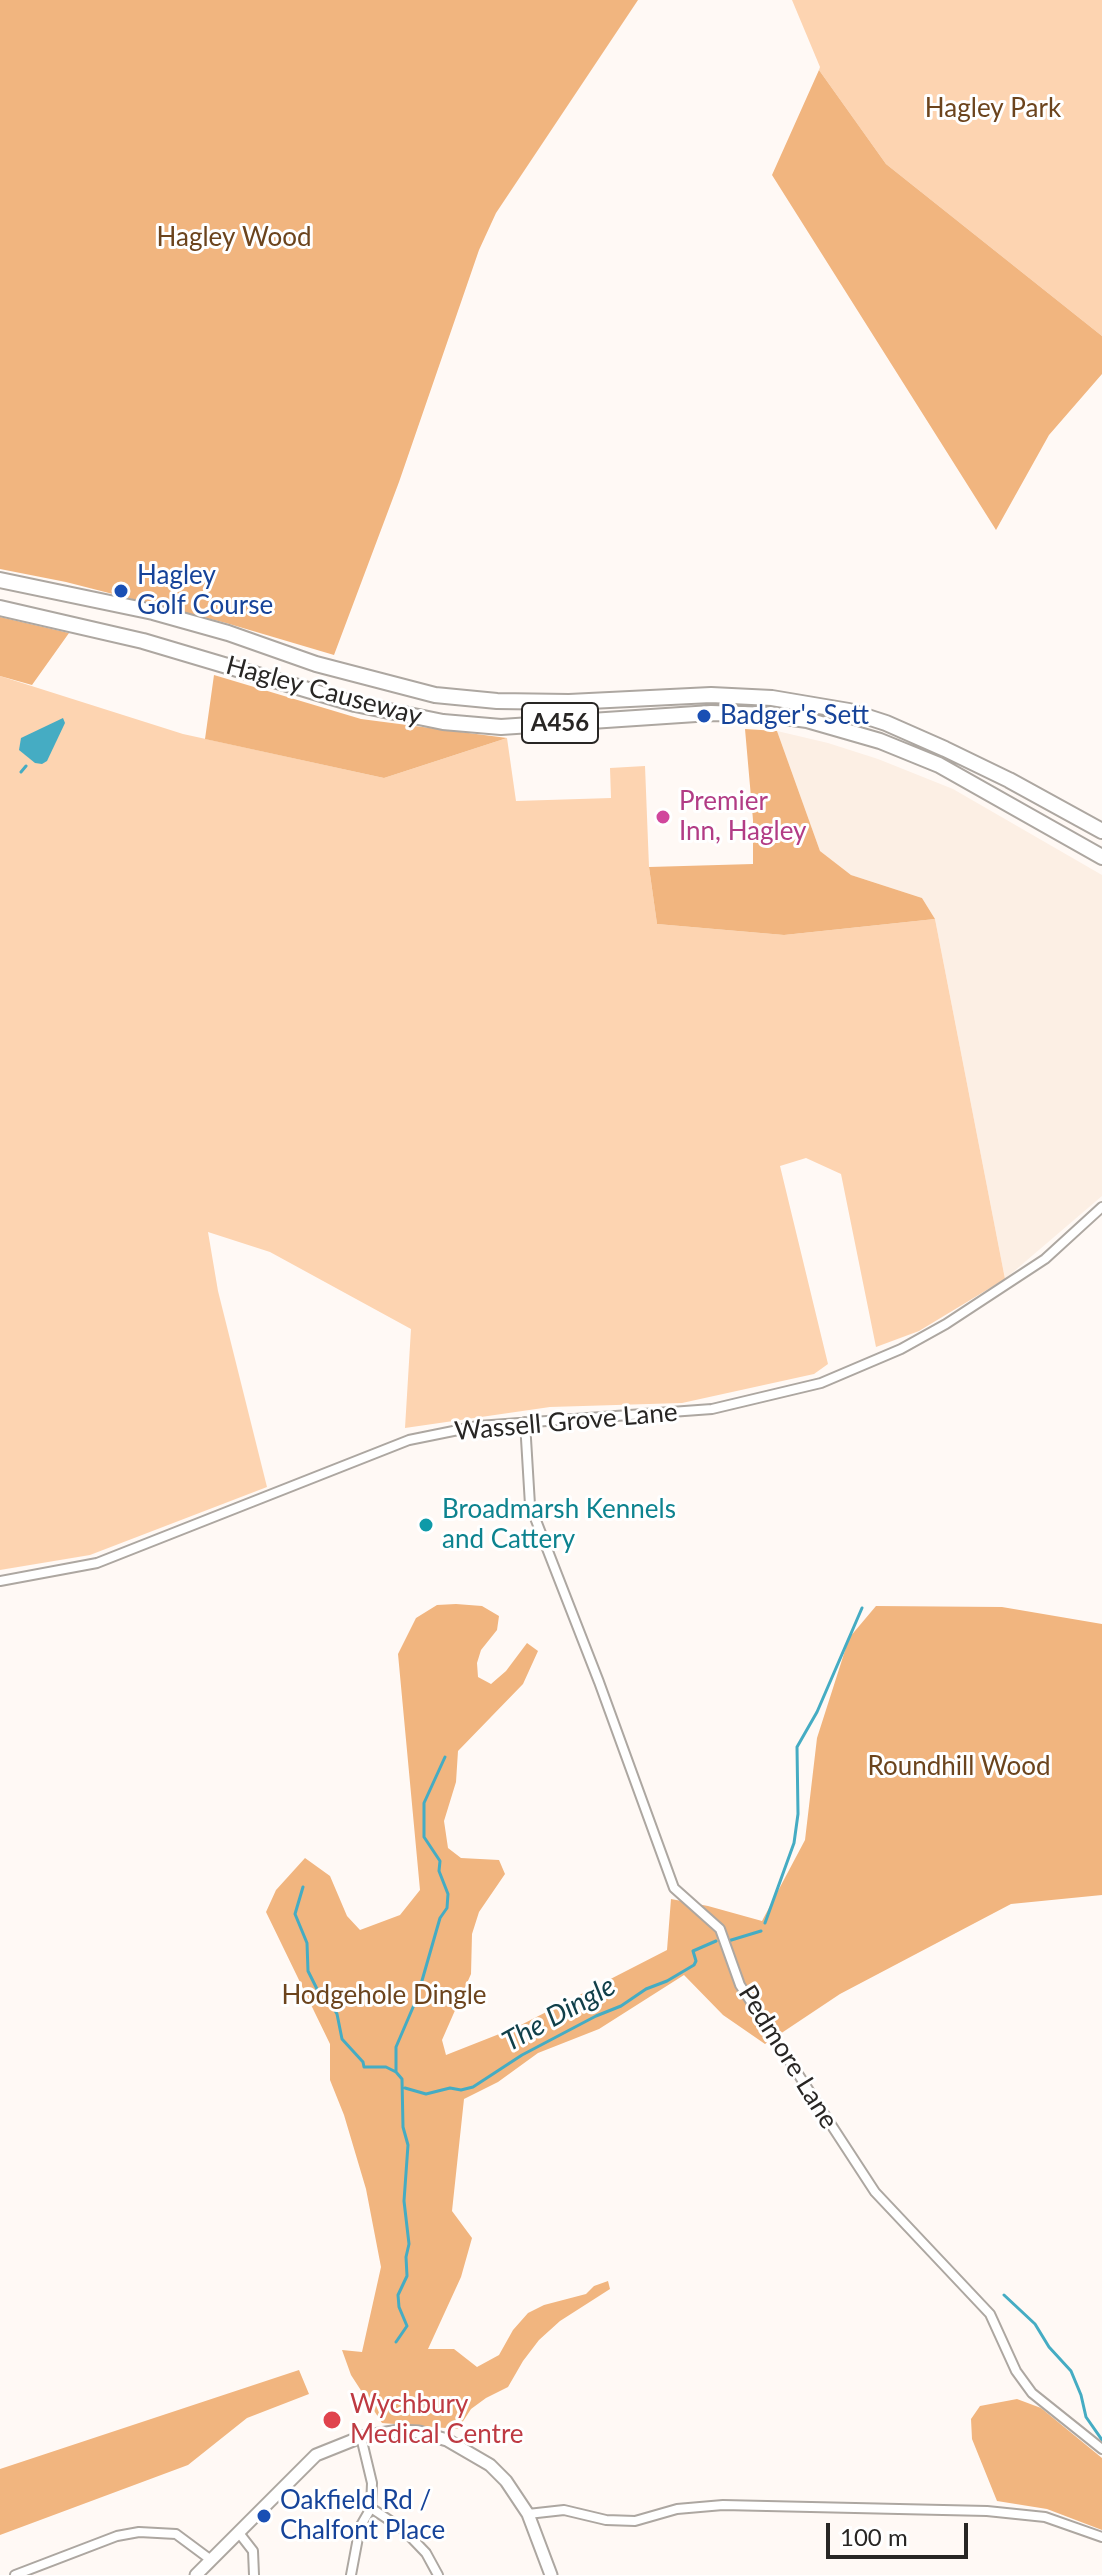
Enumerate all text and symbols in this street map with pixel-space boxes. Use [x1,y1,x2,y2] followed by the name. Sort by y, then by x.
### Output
[925,93,1061,125] park label: Hagley Park
[157,222,311,254] park label: Hagley Wood
[137,560,273,622] place label: Hagley Golf Course
[112,582,130,600] marker: Hagley Golf Course
[223,650,425,732] street label: Hagley Causeway
[720,700,869,732] place label: Badger's Sett
[522,703,598,743] road number: A456
[695,707,713,725] marker: Badger's Sett
[679,786,806,848] place label: Premier Inn, Hagley
[654,808,672,826] marker: Premier Inn, Hagley
[453,1397,679,1447] street label: Wassell Grove Lane
[442,1494,676,1556] place label: Broadmarsh Kennels and Cattery
[417,1516,435,1534] marker: Broadmarsh Kennels and Cattery
[868,1751,1050,1783] park label: Roundhill Wood
[497,1969,621,2059] water label: The Dingle
[281,1980,487,2012] park label: Hodgehole Dingle
[732,1980,844,2134] street label: Pedmore Lane
[350,2389,524,2450] place label: Wychbury Medical Centre
[321,2409,343,2431] marker: Wychbury Medical Centre
[280,2485,445,2546] place label: Oakfield Rd / Chalfont Place
[255,2507,273,2525] marker: Oakfield Rd / Chalfont Place
[830,2507,972,2557] scale bar
[840,2522,908,2551] text: 100 m

